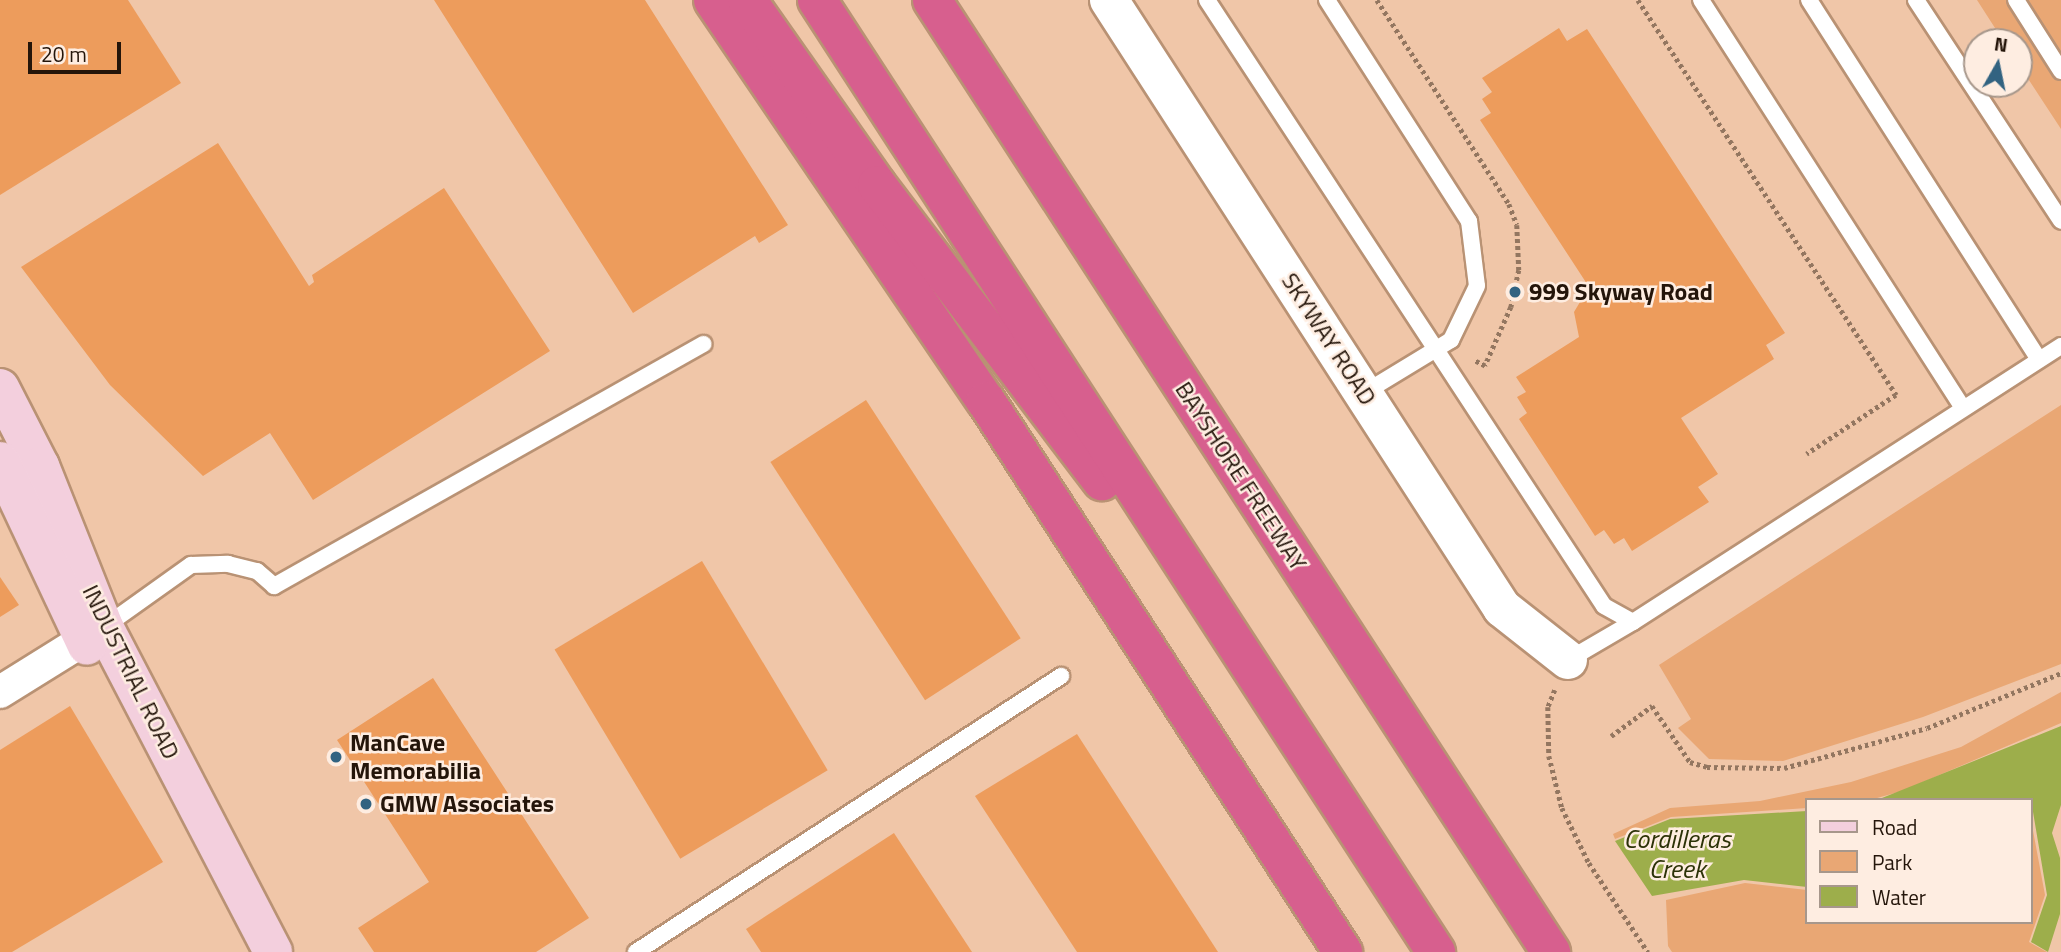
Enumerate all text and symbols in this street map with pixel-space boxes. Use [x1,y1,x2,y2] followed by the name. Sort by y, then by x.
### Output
[32,28,124,72] scale bar
[1963,28,2033,98] north arrow
[1992,28,2010,59] text: N
[41,38,87,70] text: 20 m
[1276,268,1382,410] street label: SKYWAY ROAD
[1529,278,1713,306] place label: 999 Skyway Road
[1507,284,1523,300] marker: 999 Skyway Road
[1169,376,1313,576] street label: BAYSHORE FREEWAY
[76,580,186,764] street label: INDUSTRIAL ROAD
[350,729,481,785] place label: ManCave Memorabilia
[328,749,344,765] marker: ManCave Memorabilia
[380,790,554,818] place label: GMW Associates
[358,796,374,812] marker: GMW Associates
[1806,798,2033,924] legend
[1872,811,1917,843] text: Road
[1623,823,1731,884] water label: Cordilleras Creek
[1872,846,1912,878] text: Park
[1872,881,1926,913] text: Water

